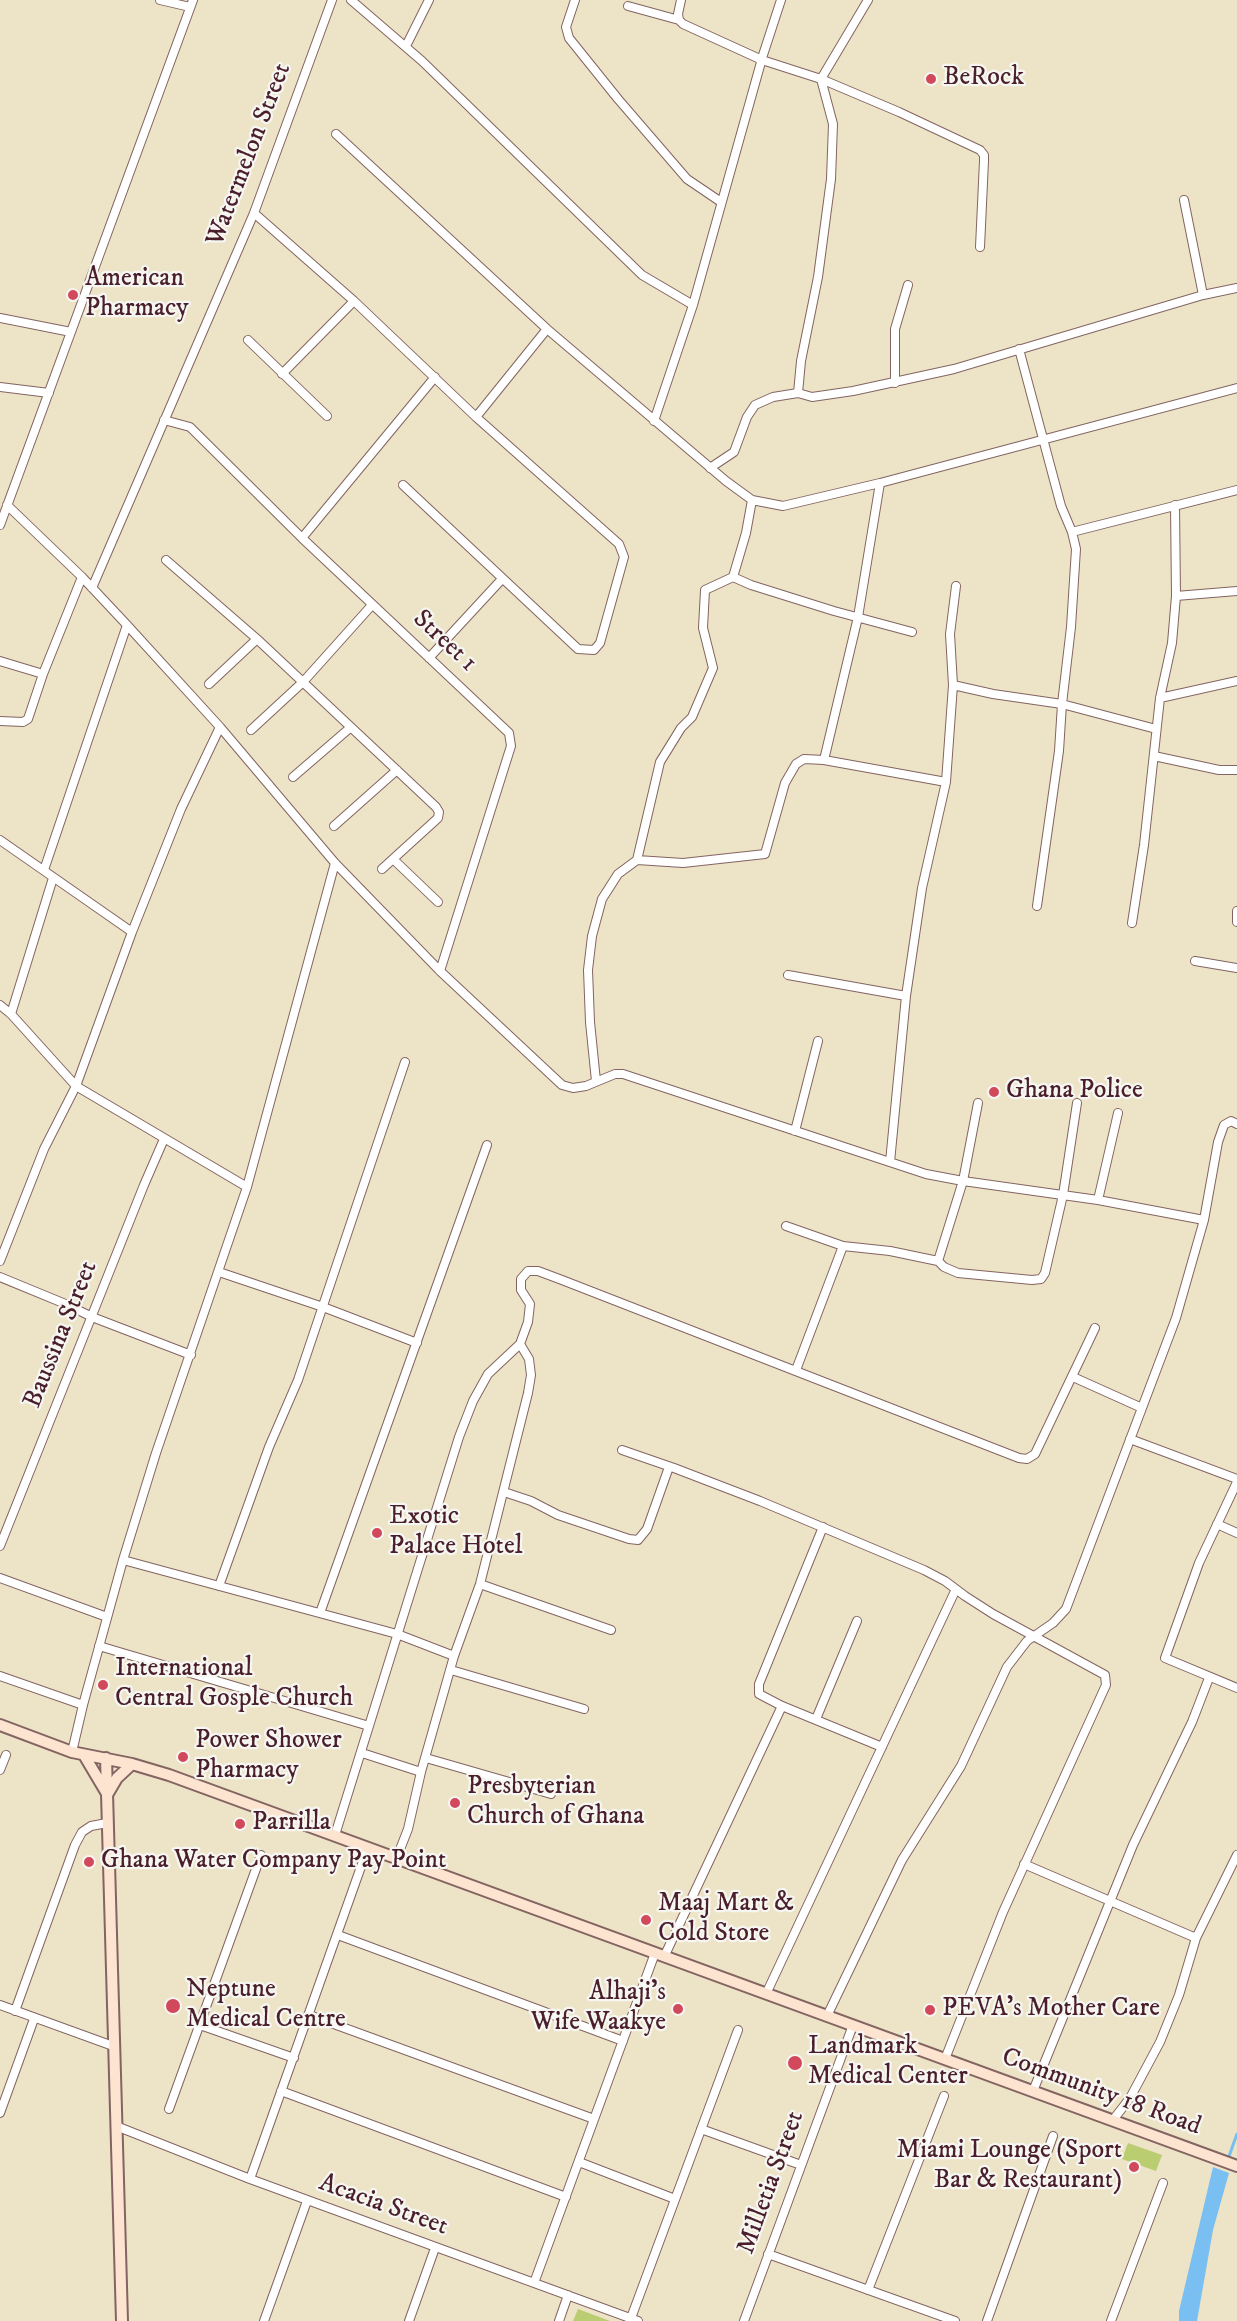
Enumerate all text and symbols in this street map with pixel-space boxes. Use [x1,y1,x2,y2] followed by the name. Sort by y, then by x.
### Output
[201,59,299,251] street label: Watermelon Street
[943,63,1024,95] place label: BeRock
[924,72,938,86] marker: BeRock
[85,264,189,326] place label: American Pharmacy
[66,288,80,302] marker: American Pharmacy
[405,604,483,680] street label: Street 1
[1006,1076,1143,1108] place label: Ghana Police
[987,1085,1001,1099] marker: Ghana Police
[18,1257,106,1413] street label: Baussina Street
[389,1502,523,1564] place label: Exotic Palace Hotel
[370,1526,384,1540] marker: Exotic Palace Hotel
[115,1654,353,1715] place label: International Central Gosple Church
[96,1678,110,1692] marker: International Central Gosple Church
[195,1726,342,1787] place label: Power Shower Pharmacy
[176,1750,190,1764] marker: Power Shower Pharmacy
[467,1772,644,1834] place label: Presbyterian Church of Ghana
[448,1796,462,1810] marker: Presbyterian Church of Ghana
[252,1808,331,1840] place label: Parrilla
[233,1817,247,1831] marker: Parrilla
[101,1846,446,1878] place label: Ghana Water Company Pay Point
[82,1855,96,1869] marker: Ghana Water Company Pay Point
[658,1889,794,1950] place label: Maaj Mart & Cold Store
[639,1913,653,1927] marker: Maaj Mart & Cold Store
[186,1975,346,2036] place label: Neptune Medical Centre
[531,1978,666,2039] place label: Alhaji’s Wife Waakye
[942,1994,1160,2026] place label: PEVA’s Mother Care
[164,1997,182,2015] marker: Neptune Medical Centre
[671,2002,685,2016] marker: Alhaji’s Wife Waakye
[923,2003,937,2017] marker: PEVA’s Mother Care
[808,2032,968,2094] place label: Landmark Medical Center
[997,2042,1205,2144] street label: Community 18 Road
[786,2054,804,2072] marker: Landmark Medical Center
[732,2107,812,2259] street label: Milletia Street
[896,2136,1122,2198] place label: Miami Lounge (Sport Bar & Restaurant)
[1127,2160,1141,2174] marker: Miami Lounge (Sport Bar & Restaurant)
[314,2168,452,2244] street label: Acacia Street

